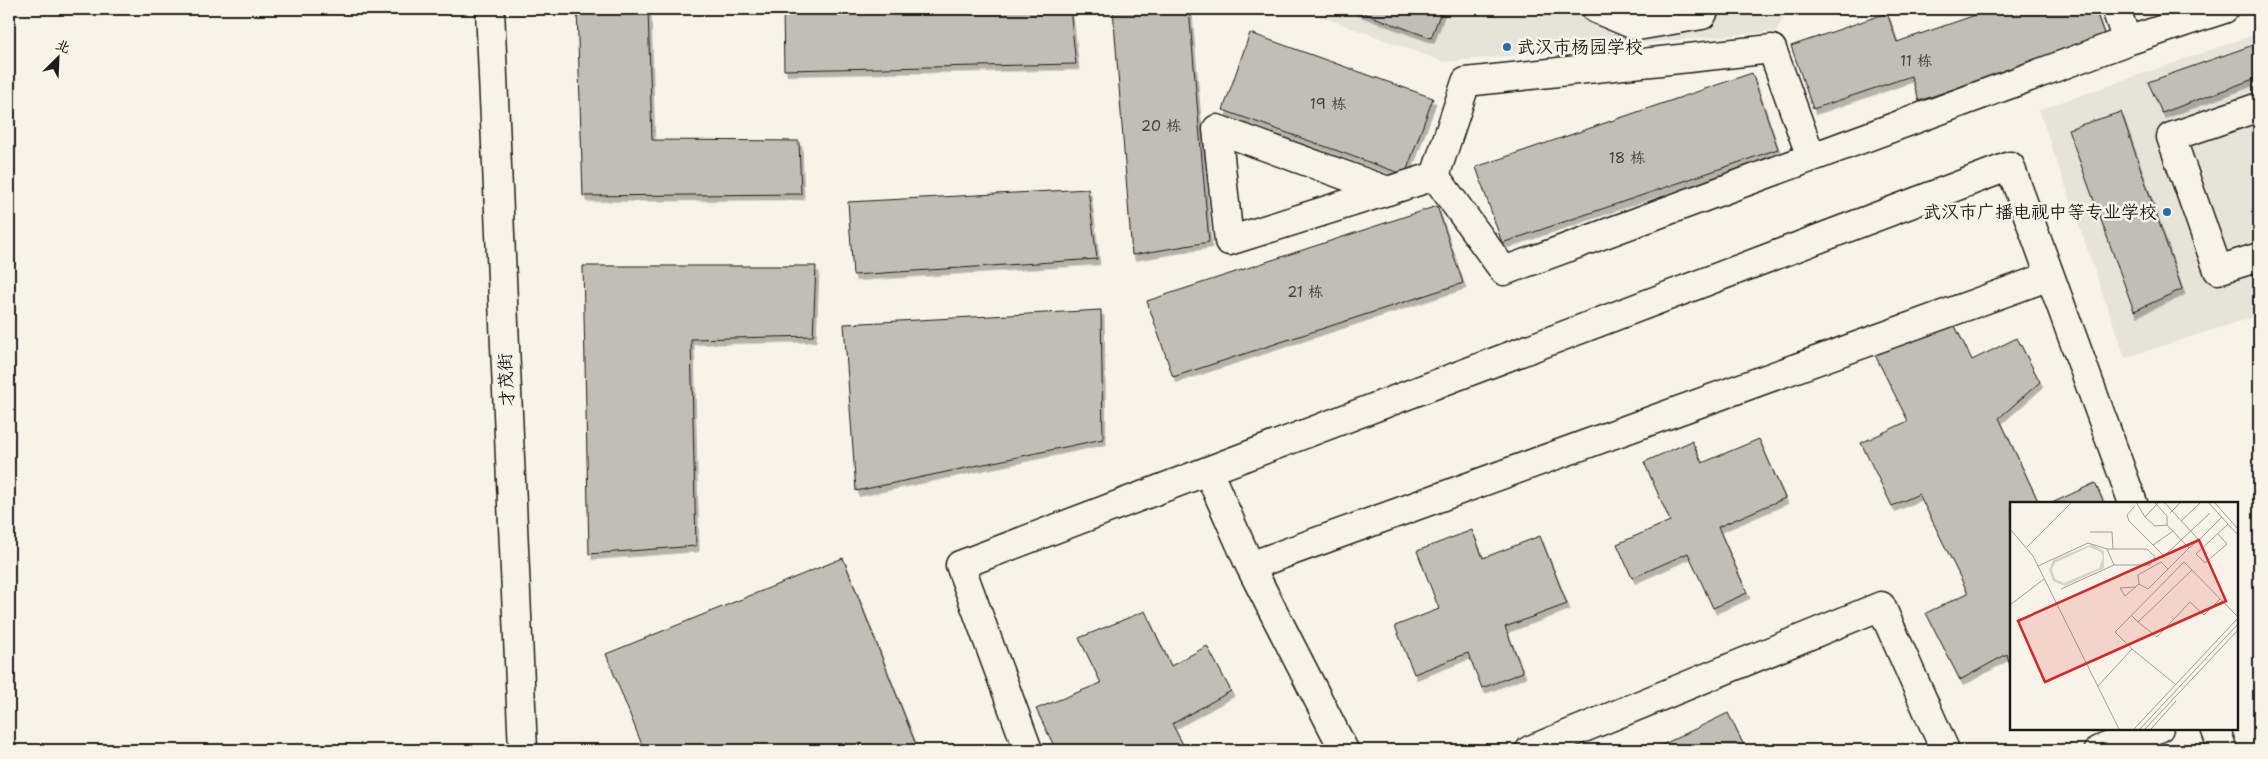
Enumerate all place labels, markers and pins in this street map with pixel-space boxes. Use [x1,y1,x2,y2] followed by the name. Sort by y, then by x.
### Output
[1517,35,1643,59] place label: 武汉市杨园学校
[1501,41,1513,53] marker: 武汉市杨园学校
[1923,200,2157,224] place label: 武汉市广播电视中等专业学校
[2161,206,2173,218] marker: 武汉市广播电视中等专业学校

